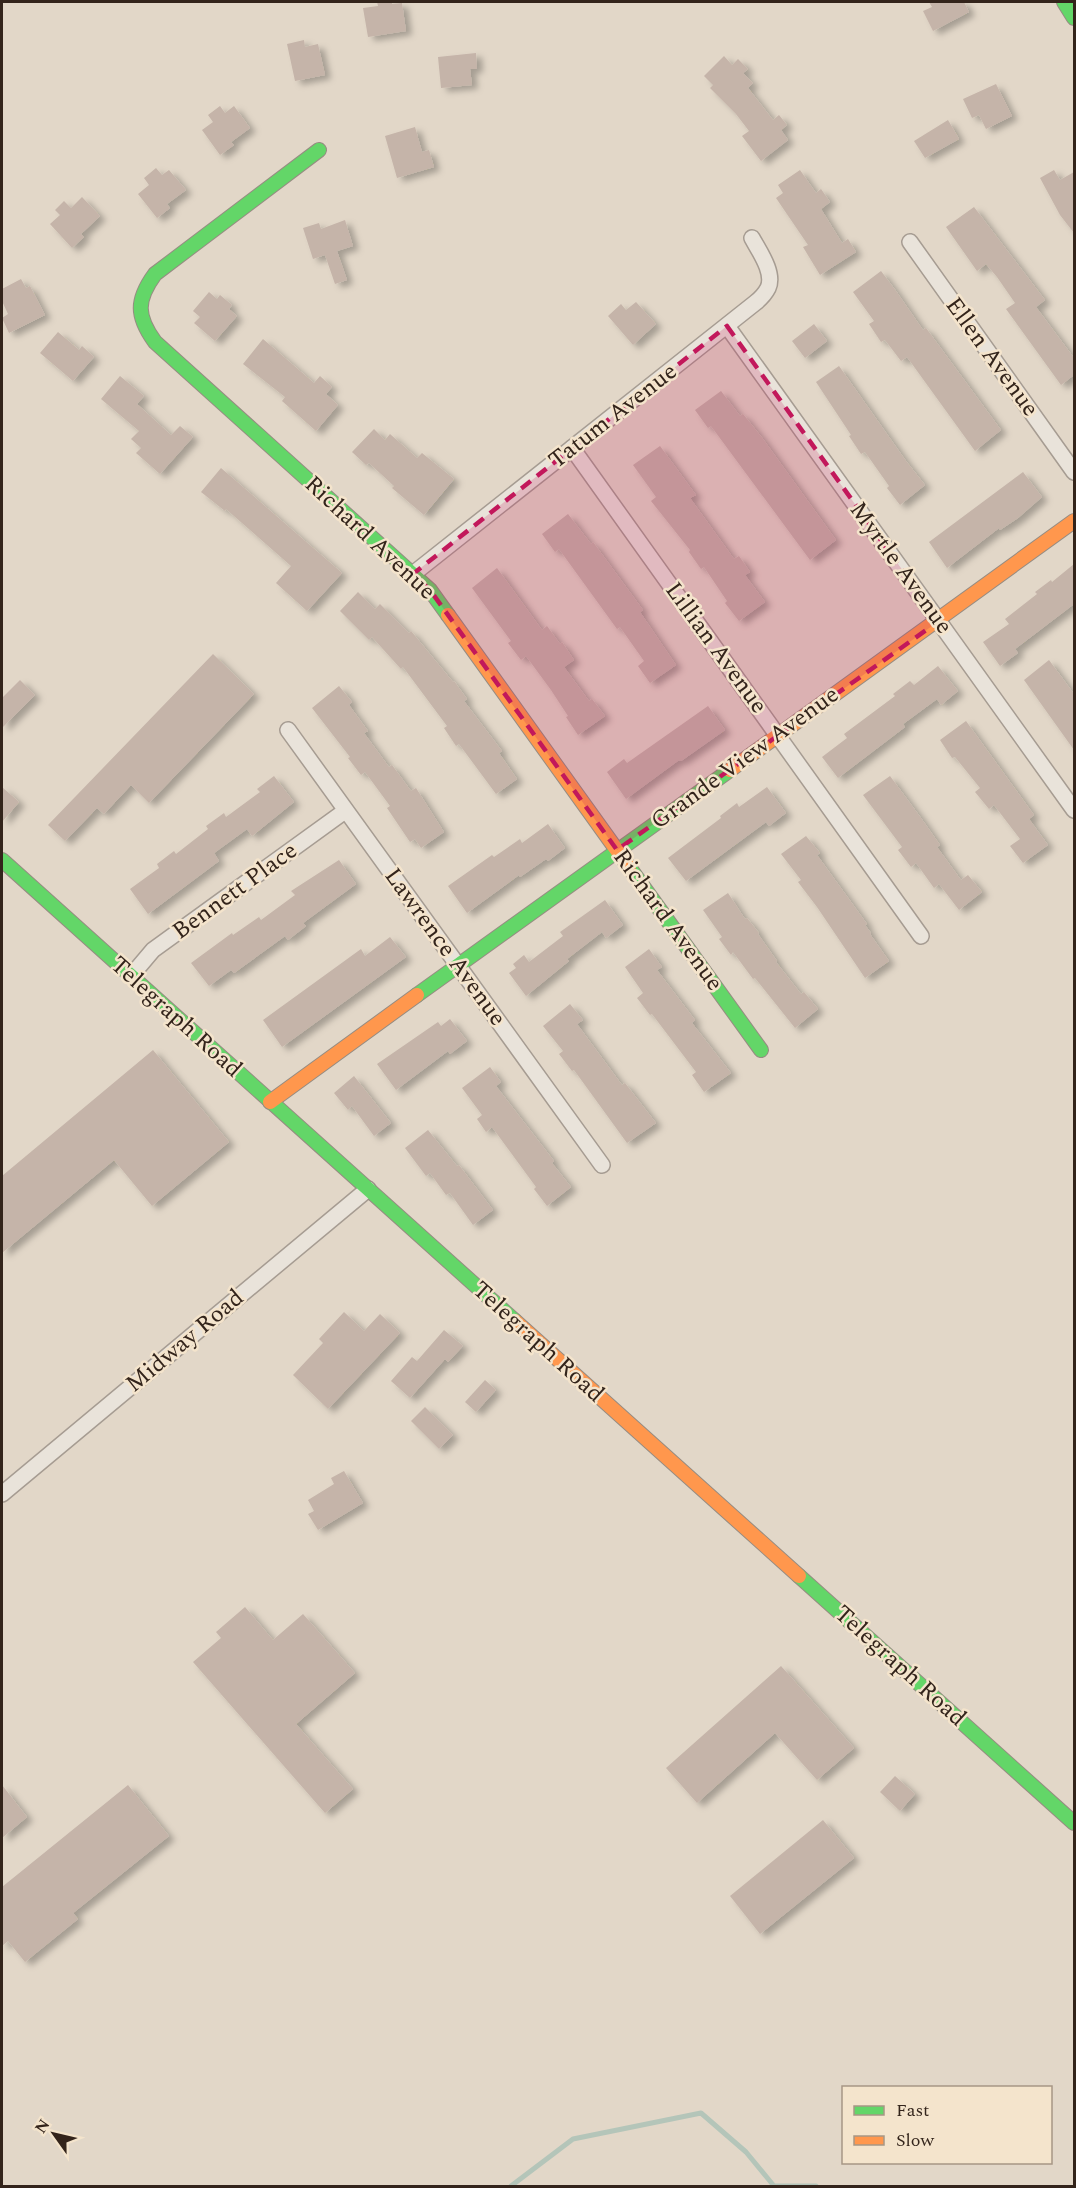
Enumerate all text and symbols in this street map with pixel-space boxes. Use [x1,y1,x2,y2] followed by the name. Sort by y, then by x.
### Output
[936,290,1048,424] street label: Ellen Avenue
[541,354,685,478] street label: Tatum Avenue
[296,467,444,609] street label: Richard Avenue
[840,494,962,642] street label: Myrtle Avenue
[656,575,776,721] street label: Lillian Avenue
[643,677,847,839] street label: Grande View Avenue
[165,833,305,949] street label: Bennett Place
[604,841,732,999] street label: Richard Avenue
[375,860,515,1034] street label: Lawrence Avenue
[102,948,250,1086] street label: Telegraph Road
[464,1273,612,1411] street label: Telegraph Road
[118,1281,252,1401] street label: Midway Road
[826,1597,974,1735] street label: Telegraph Road
[842,2086,1052,2164] legend
[896,2097,929,2124] text: Fast
[24,2104,84,2164] north arrow
[29,2114,56,2138] text: N
[896,2127,935,2154] text: Slow

